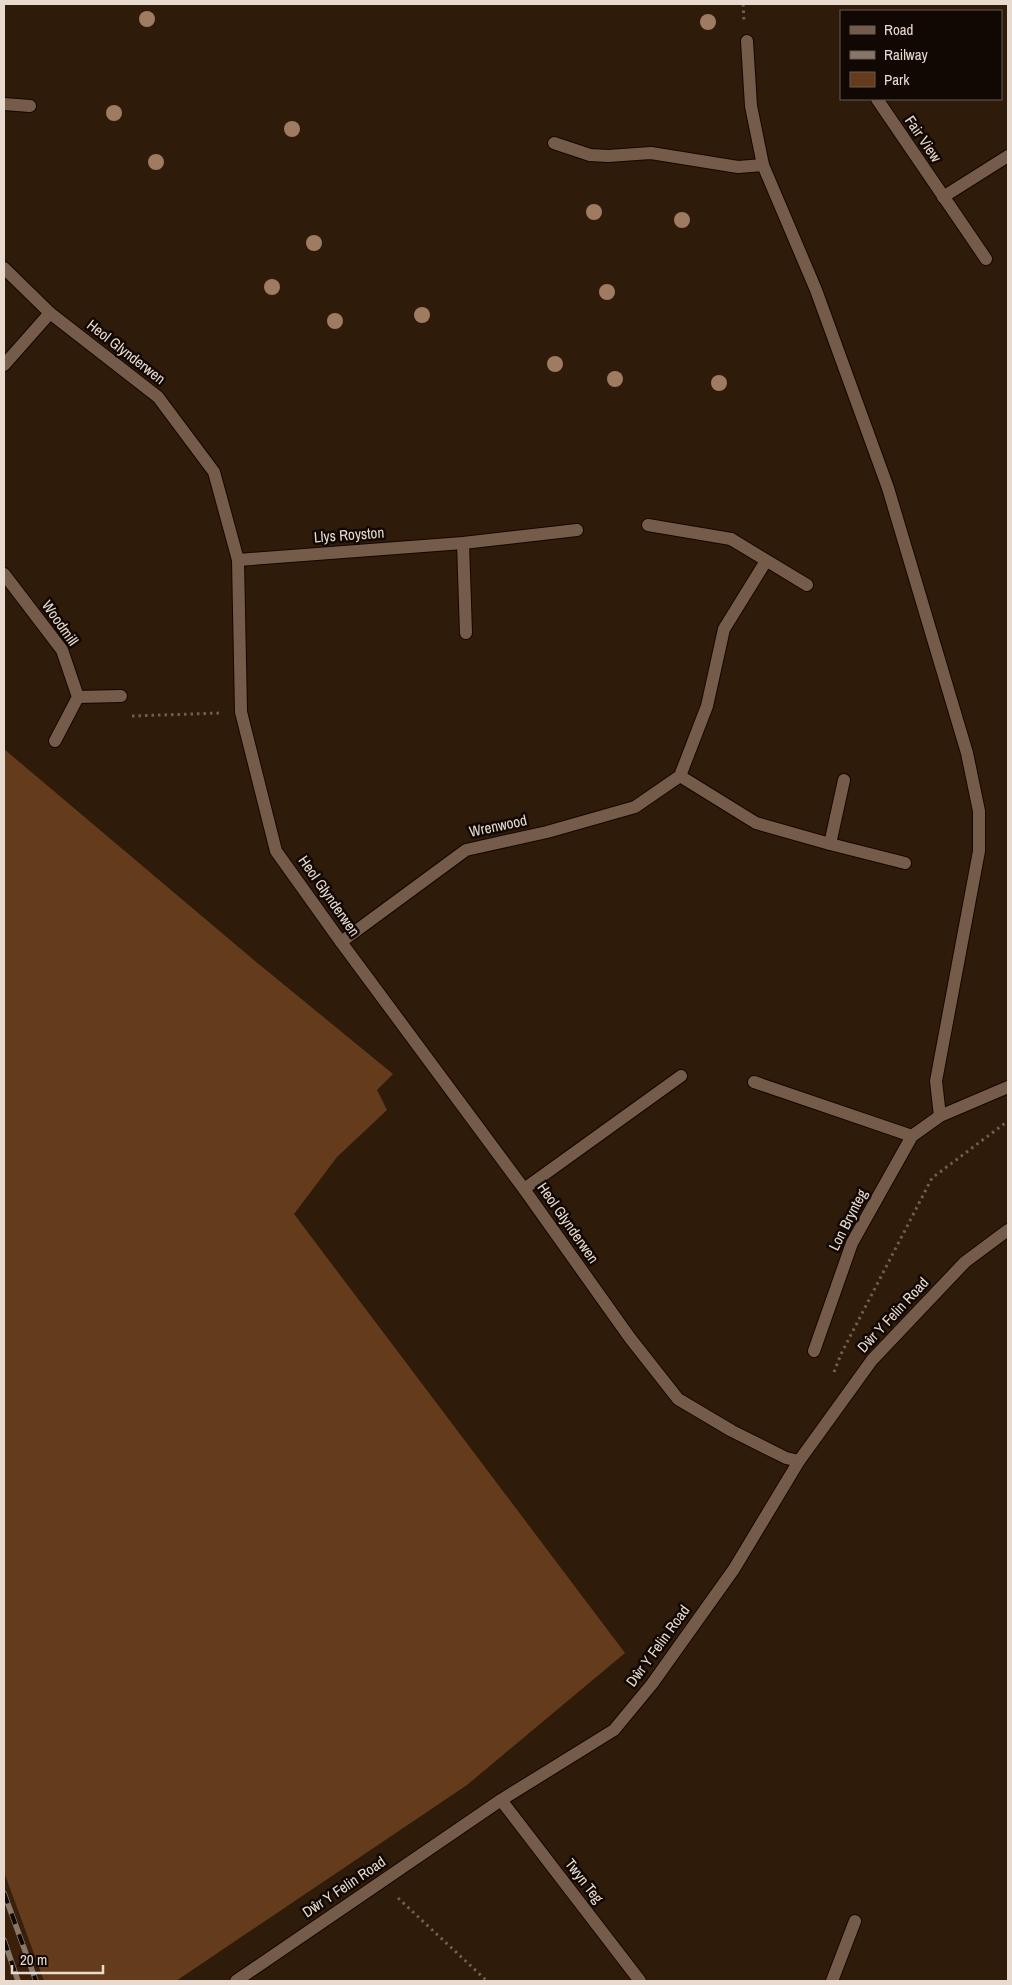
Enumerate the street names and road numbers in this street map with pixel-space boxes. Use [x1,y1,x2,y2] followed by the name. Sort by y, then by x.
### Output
[900,111,947,166] street label: Fair View
[83,314,170,389] street label: Heol Glynderwen
[313,522,385,547] street label: Llys Royston
[37,596,84,650] street label: Woodmill
[467,809,529,842] street label: Wrenwood
[294,851,365,940] street label: Heol Glynderwen
[533,1178,604,1267] street label: Heol Glynderwen
[823,1185,872,1254] street label: Lon Brynteg
[852,1272,933,1357] street label: Dŵr Y Felin Road
[621,1601,694,1691] street label: Dŵr Y Felin Road
[298,1851,389,1922] street label: Dŵr Y Felin Road
[560,1854,609,1908] street label: Twyn Teg

